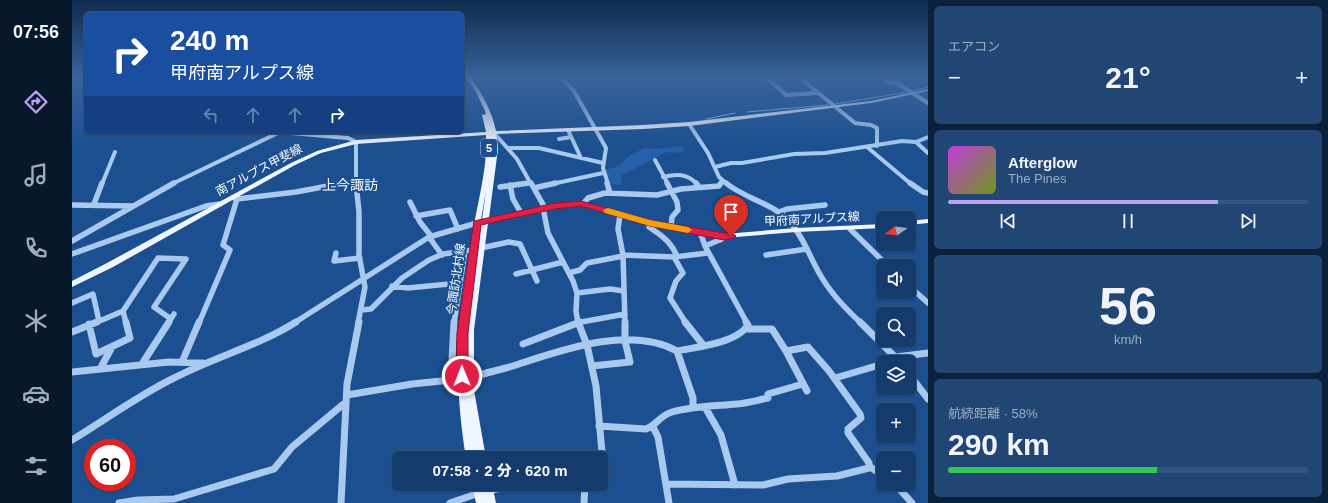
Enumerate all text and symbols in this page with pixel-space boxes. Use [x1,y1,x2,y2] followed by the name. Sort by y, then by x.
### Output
[13,22,59,42] text: 07:56
[170,25,249,56] text: 240 m
[104,28,156,80] icon: right
[948,39,1000,54] text: エアコン
[1105,61,1151,94] text: 21°
[170,63,314,83] text: 甲府南アルプス線
[948,65,961,90] text: −
[1295,65,1308,90] text: +
[22,88,50,116] icon: directions
[200,104,222,126] icon: left
[242,104,264,126] icon: ahead
[284,104,306,126] icon: ahead
[326,104,348,126] icon: right
[481,139,497,157] road number: 5
[213,141,305,199] street label: 南アルプス甲斐線
[1008,154,1077,171] text: Afterglow
[22,161,50,189] icon: music
[1008,171,1067,186] text: The Pines
[322,177,378,193] district label: 上今諏訪
[714,195,748,236] pin
[720,201,742,223] icon: arrive
[764,210,860,228] street label: 甲府南アルプス線
[997,210,1019,232] icon: previous
[1117,210,1139,232] icon: pause
[1237,210,1259,232] icon: next
[876,211,916,251] north arrow
[876,211,916,491] map controls
[22,234,50,262] icon: phone
[444,242,468,316] street label: 今諏訪北村線
[876,259,916,299] button: sound
[1099,277,1157,335] text: 56
[22,307,50,335] icon: climate
[876,307,916,347] button: search
[1114,332,1142,347] text: km/h
[441,355,483,397] position arrow
[876,355,916,395] button: layers
[22,380,50,408] icon: car
[876,403,916,443] button: +
[948,406,1038,421] text: 航続距離 · 58%
[948,428,1050,461] text: 290 km
[84,439,136,491] speed limit sign: 60
[876,451,916,491] button: −
[22,452,50,480] icon: filters
[432,462,568,479] text: 07:58 · 2 分 · 620 m

